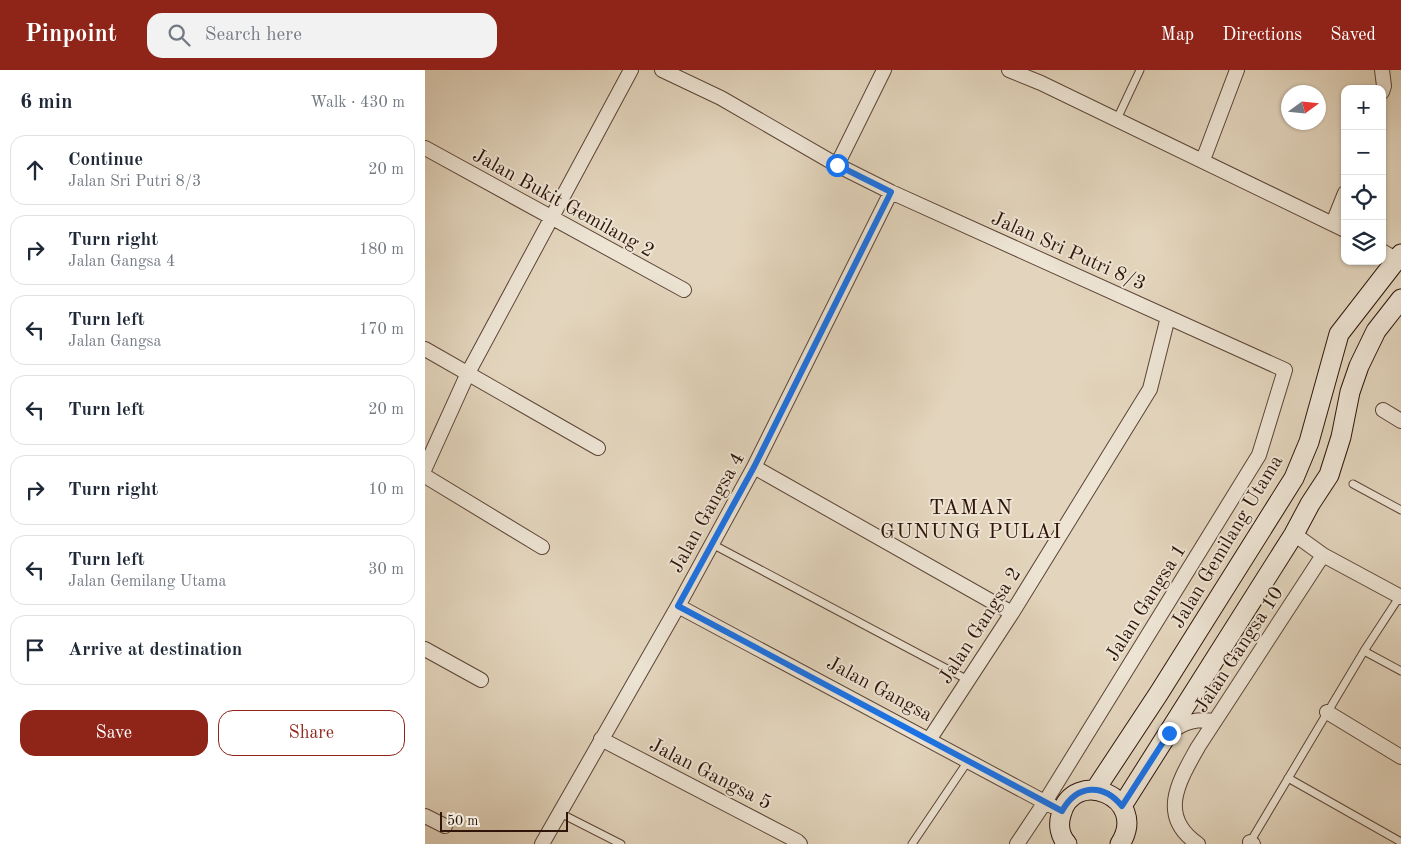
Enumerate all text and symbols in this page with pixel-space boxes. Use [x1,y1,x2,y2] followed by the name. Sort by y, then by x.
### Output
[147,13,497,58] search box
[165,21,193,49] icon: search
[25,23,117,47] text: Pinpoint
[205,26,302,45] text: Search here
[1161,26,1194,44] text: Map
[1222,26,1302,44] text: Directions
[1330,26,1376,44] text: Saved
[1281,85,1326,130] north arrow
[1341,85,1386,265] map controls
[1341,85,1386,130] button: +
[20,92,73,113] text: 6 min
[310,95,405,111] text: Walk · 430 m
[1341,130,1386,175] button: −
[469,146,657,262] street label: Jalan Bukit Gemilang 2
[68,151,143,170] text: Continue
[826,154,849,177] route start
[21,156,49,184] icon: ahead
[368,162,404,178] text: 20 m
[68,174,201,190] text: Jalan Sri Putri 8/3
[1341,175,1386,220] button: locate
[988,209,1148,295] street label: Jalan Sri Putri 8/3
[1341,220,1386,265] button: layers
[68,231,158,250] text: Turn right
[21,236,49,264] icon: right
[359,242,404,258] text: 180 m
[68,254,175,270] text: Jalan Gangsa 4
[68,311,145,330] text: Turn left
[21,316,49,344] icon: left
[359,322,404,338] text: 170 m
[68,334,161,350] text: Jalan Gangsa
[21,396,49,424] icon: left
[68,401,145,420] text: Turn left
[368,402,404,418] text: 20 m
[667,450,749,576] street label: Jalan Gangsa 4
[1168,452,1287,632] street label: Jalan Gemilang Utama
[21,476,49,504] icon: right
[68,481,158,500] text: Turn right
[368,482,404,498] text: 10 m
[880,498,1062,543] district label: TAMAN GUNUNG PULAI
[1103,541,1191,665] street label: Jalan Gangsa 1
[68,551,145,570] text: Turn left
[21,556,49,584] icon: left
[368,562,404,578] text: 30 m
[936,564,1026,688] street label: Jalan Gangsa 2
[68,574,226,590] text: Jalan Gemilang Utama
[1192,584,1288,717] street label: Jalan Gangsa 10
[21,636,49,664] icon: arrive
[68,641,242,660] text: Arrive at destination
[823,654,935,726] street label: Jalan Gangsa
[20,710,208,756] button: Save
[218,710,405,756] button: Share
[1158,722,1181,745] route end
[646,735,774,814] street label: Jalan Gangsa 5
[440,809,567,832] scale bar
[447,814,478,828] text: 50 m

